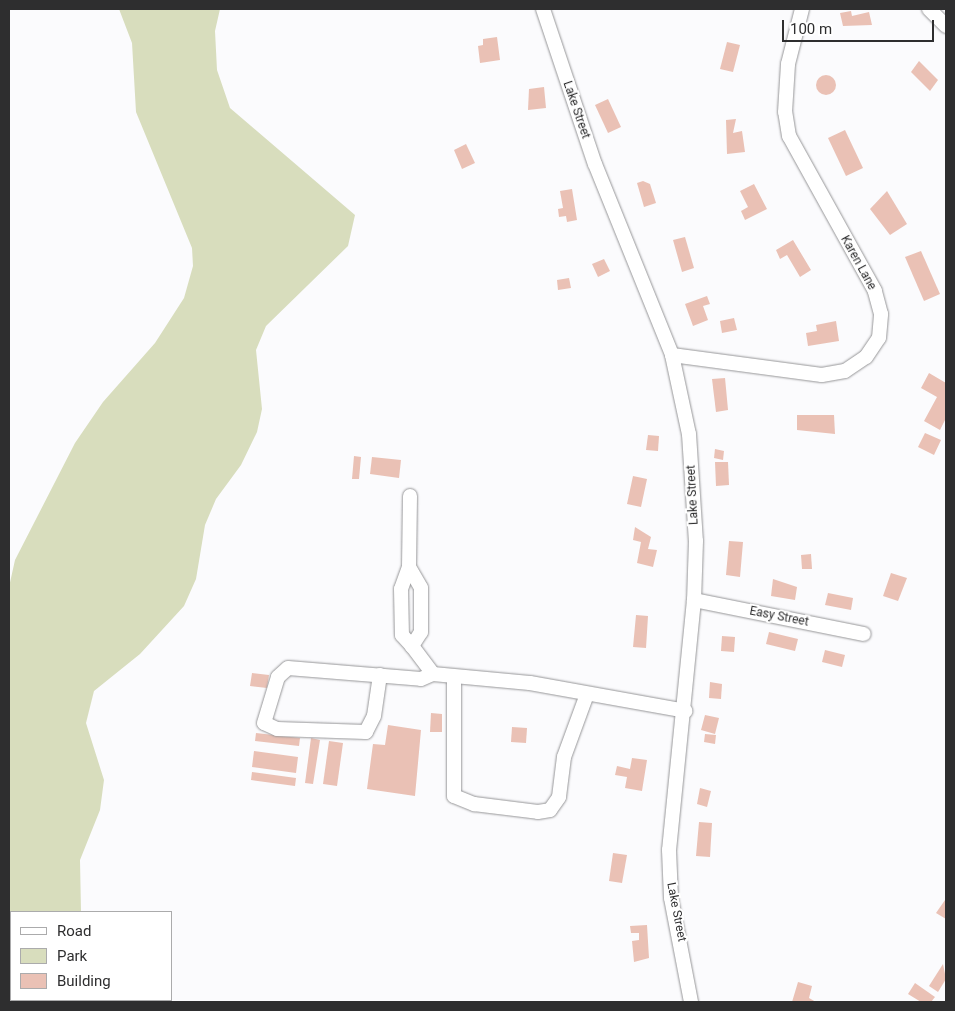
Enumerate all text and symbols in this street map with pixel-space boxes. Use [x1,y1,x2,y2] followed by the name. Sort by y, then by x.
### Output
[785,10,938,42] scale bar
[790,20,832,38] text: 100 m
[559,79,593,141] street label: Lake Street
[837,233,879,293] street label: Karen Lane
[684,465,702,525] street label: Lake Street
[748,604,810,630] street label: Easy Street
[663,881,689,943] street label: Lake Street
[10,911,172,1001] legend
[57,922,91,940] text: Road
[57,947,87,965] text: Park
[57,972,111,990] text: Building

